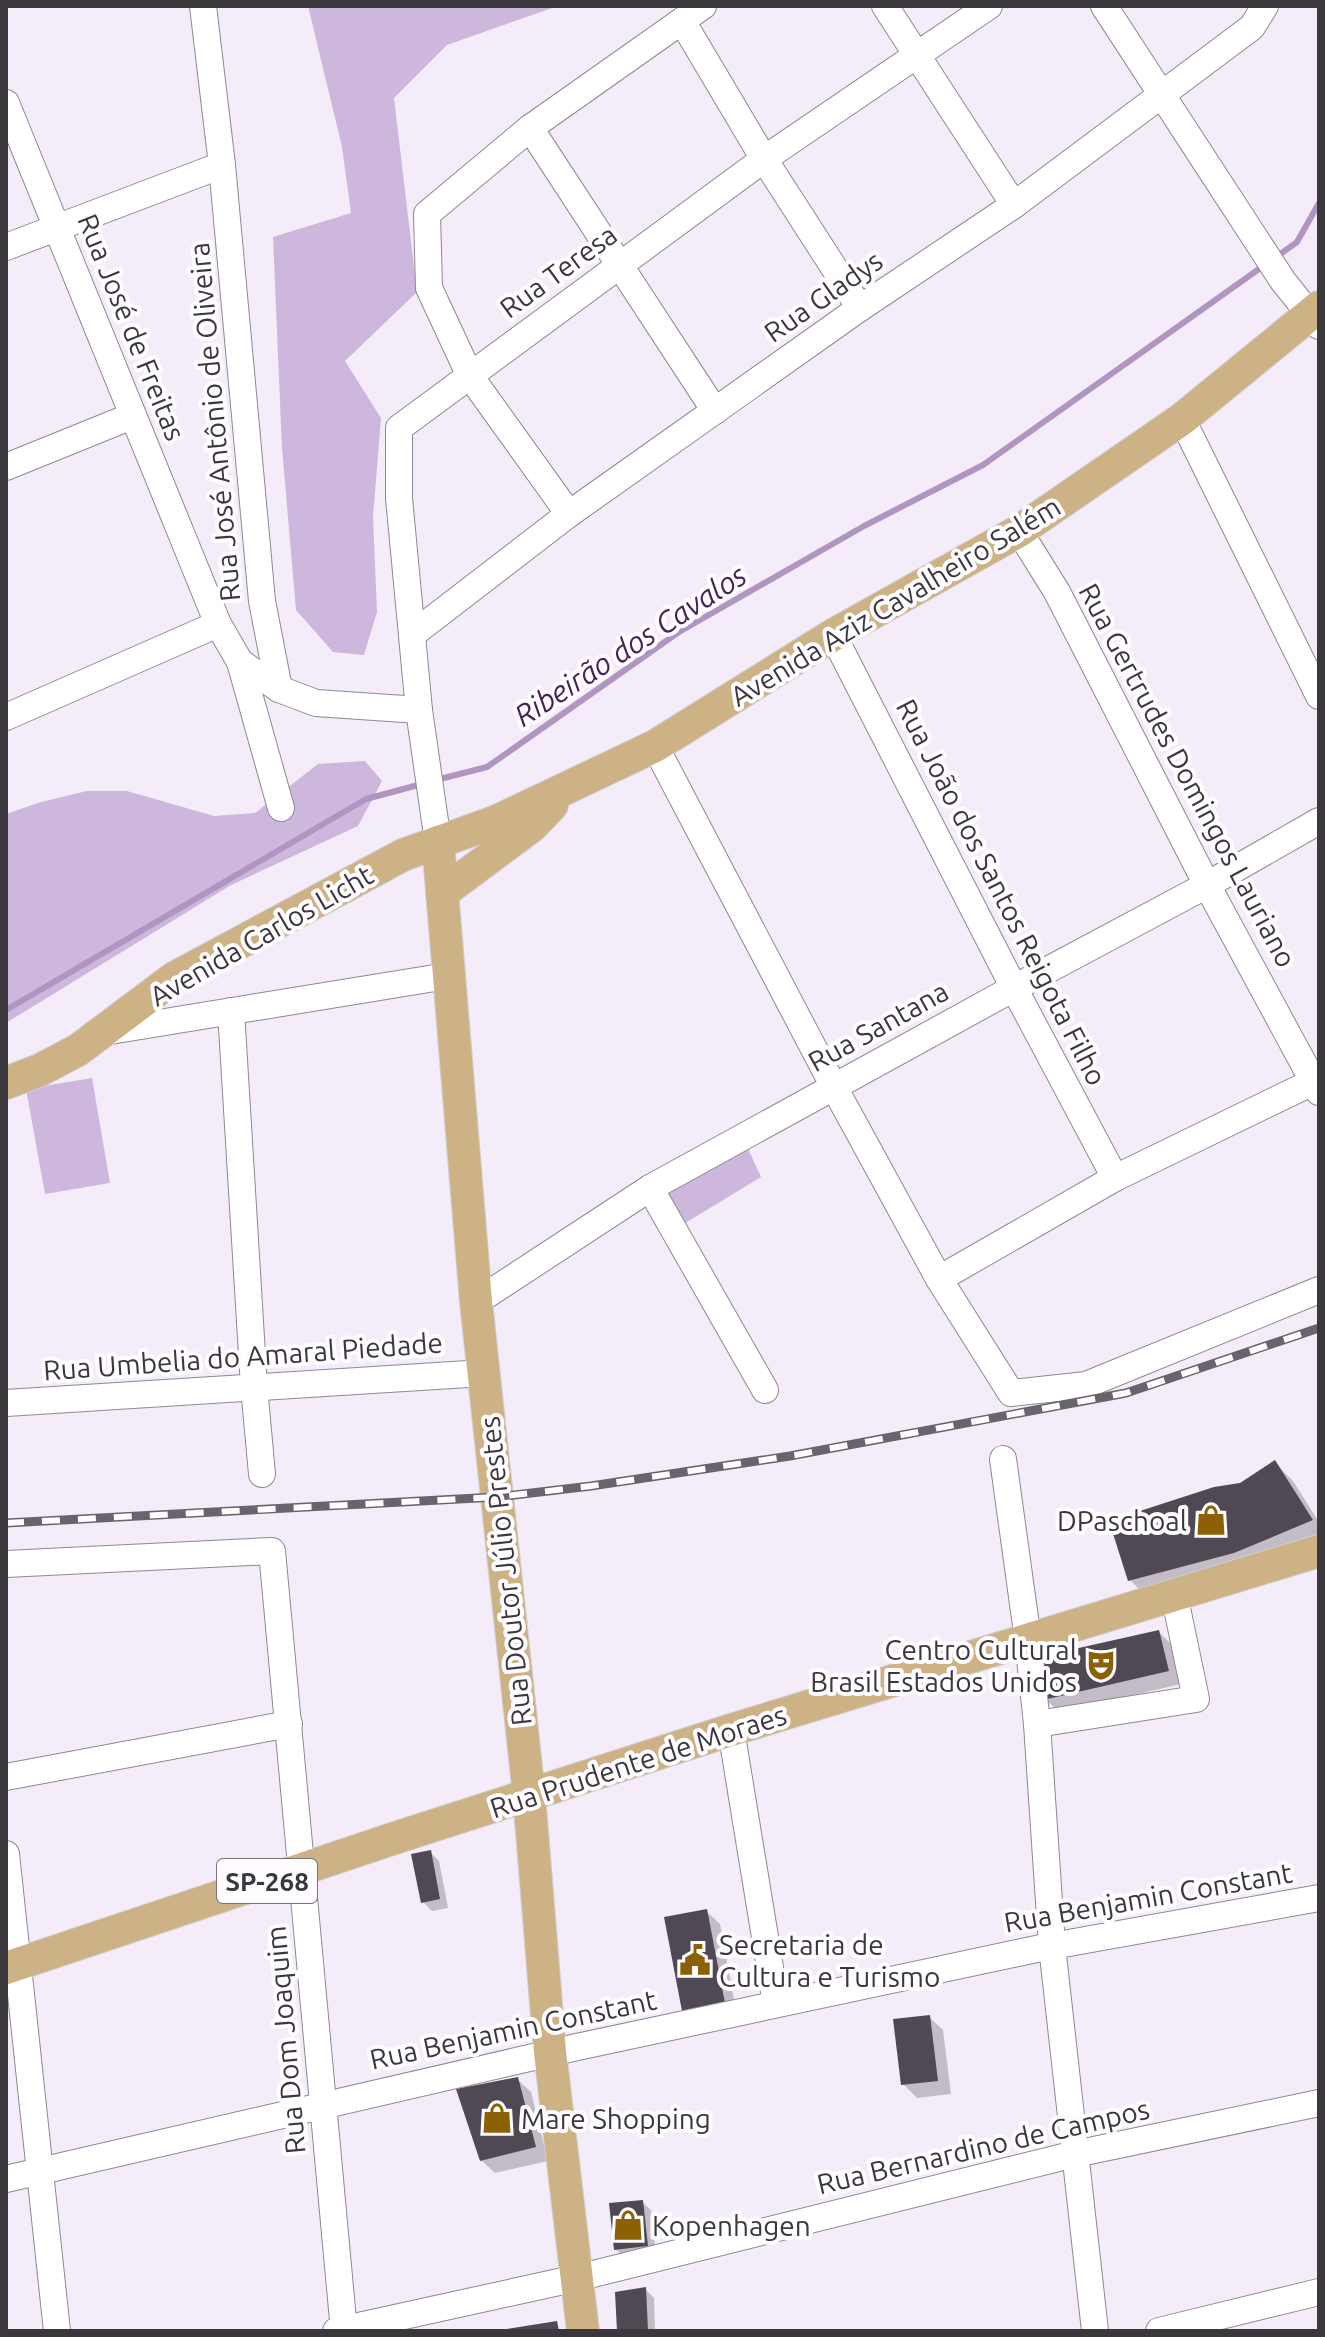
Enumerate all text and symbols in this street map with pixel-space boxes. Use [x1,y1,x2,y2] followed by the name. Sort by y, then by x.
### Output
[72,209,192,445] street label: Rua José de Freitas
[494,218,622,324] street label: Rua Teresa
[183,241,245,603] street label: Rua José Antônio de Oliveira
[758,244,888,348] street label: Rua Gladys
[725,490,1065,712] street label: Avenida Aziz Cavalheiro Salém
[508,557,753,733] water label: Ribeirão dos Cavalos
[1073,578,1303,972] street label: Rua Gertrudes Domingos Lauriano
[891,694,1113,1090] street label: Rua João dos Santos Reigota Filho
[144,858,378,1012] street label: Avenida Carlos Licht
[803,975,953,1077] street label: Rua Santana
[42,1327,444,1385] street label: Rua Umbelia do Amaral Piedade
[473,1415,537,1727] street label: Rua Doutor Júlio Prestes
[1194,1503,1228,1537] shop icon: DPaschoal
[1057,1505,1187,1536] place label: DPaschoal
[810,1634,1077,1697] place label: Centro Cultural Brasil Estados Unidos
[1084,1648,1118,1682] theatre icon: Centro Cultural Brasil Estados Unidos
[486,1698,790,1824] street label: Rua Prudente de Moraes
[1002,1856,1294,1938] street label: Rua Benjamin Constant
[217,1859,317,1903] road number: SP-268
[260,1925,310,2155] street label: Rua Dom Joaquim
[719,1929,940,1992] place label: Secretaria de Cultura e Turismo
[678,1943,712,1977] public building icon: Secretaria de Cultura e Turismo
[367,1983,659,2075] street label: Rua Benjamin Constant
[814,2093,1152,2199] street label: Rua Bernardino de Campos
[480,2101,514,2135] shop icon: Mare Shopping
[521,2103,711,2134] place label: Mare Shopping
[611,2208,645,2242] shop icon: Kopenhagen
[652,2210,811,2241] place label: Kopenhagen

